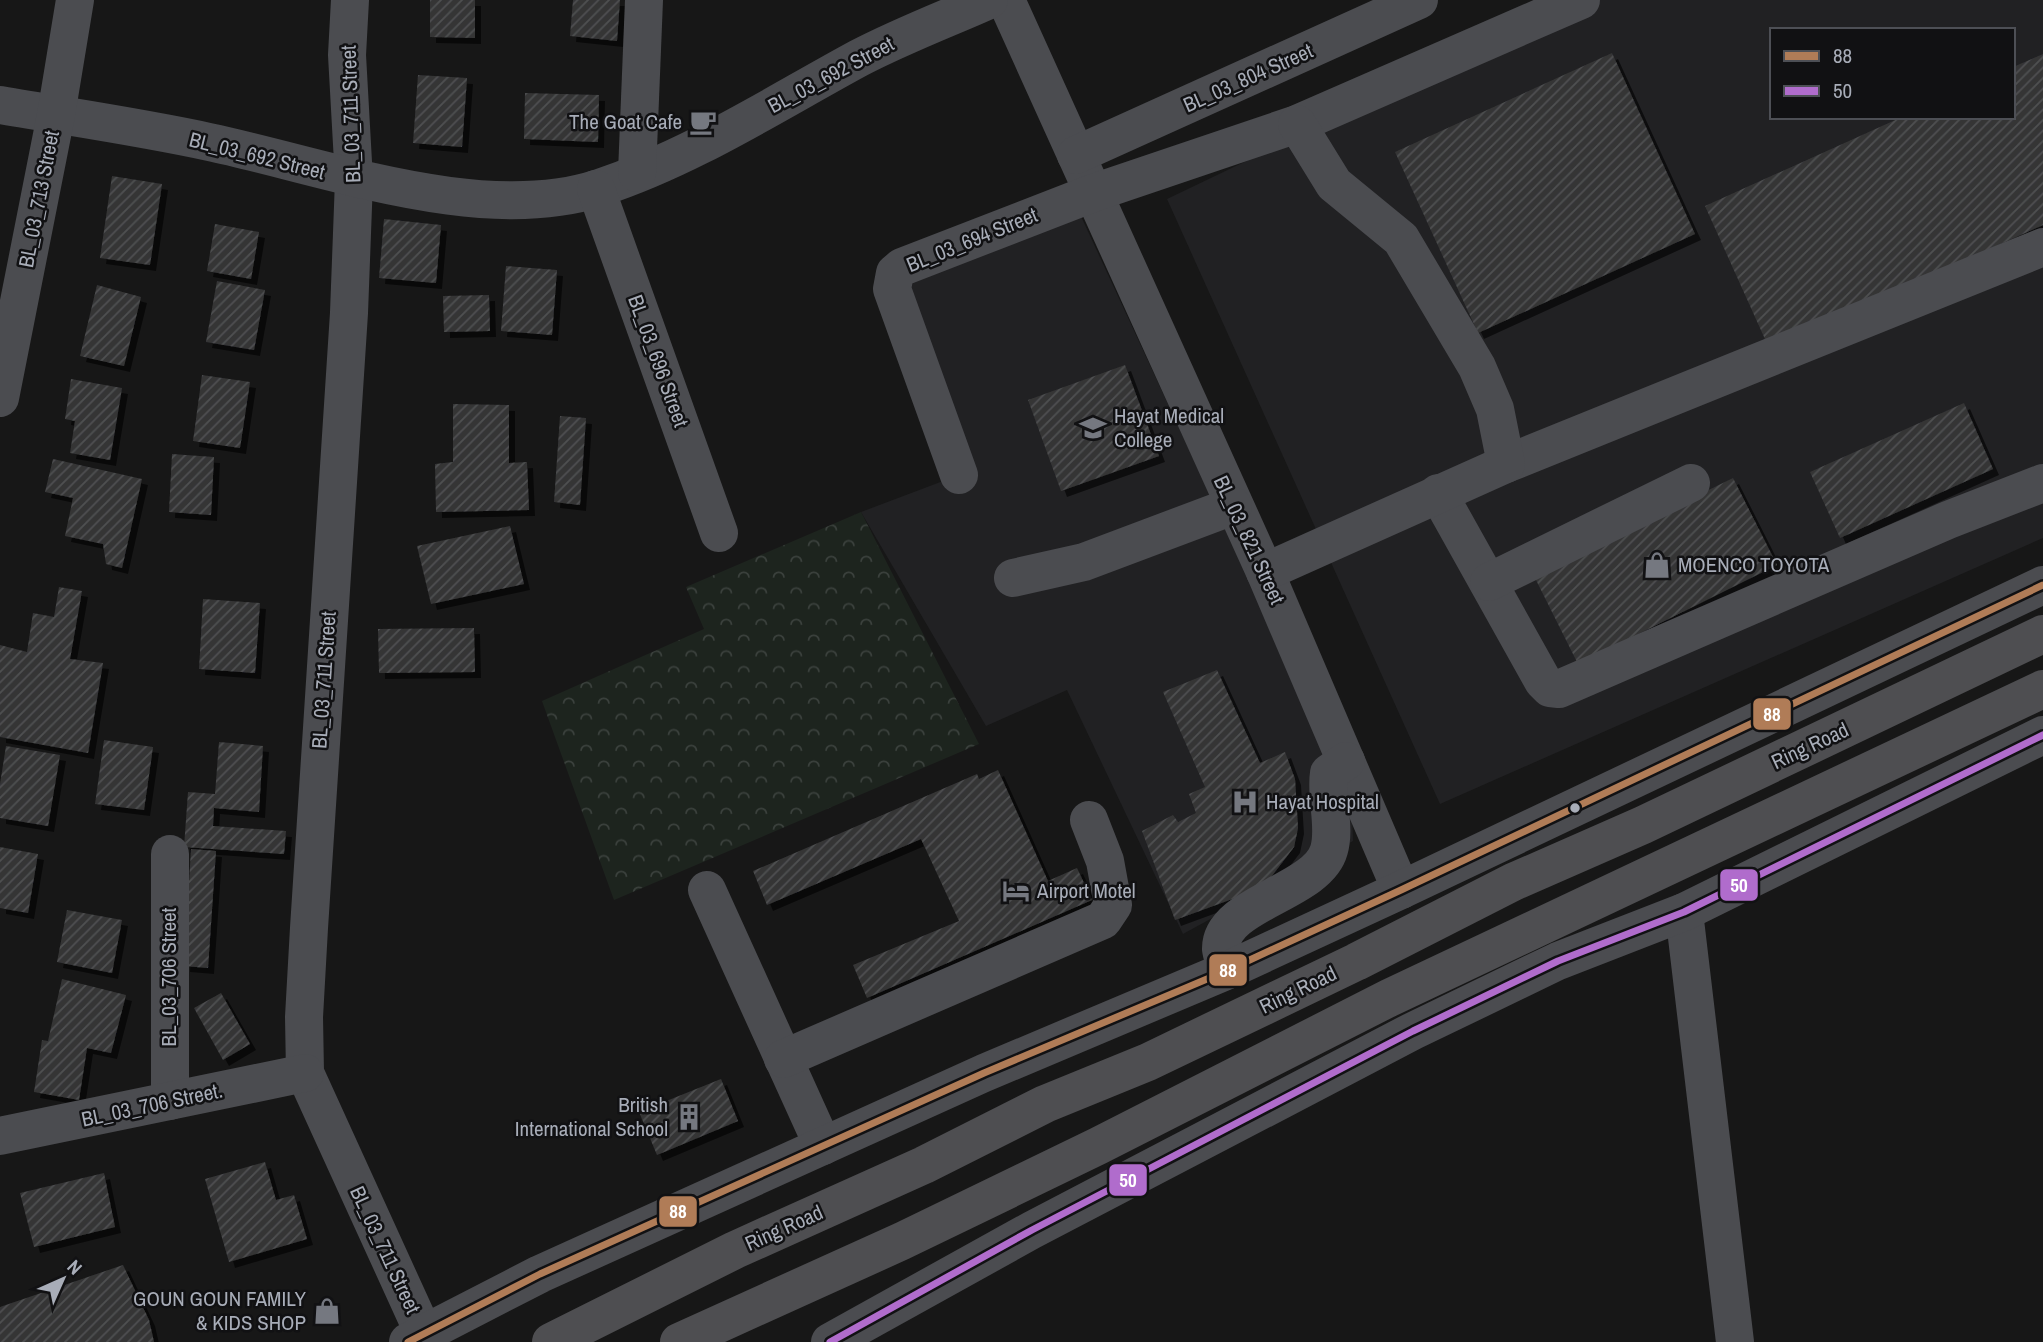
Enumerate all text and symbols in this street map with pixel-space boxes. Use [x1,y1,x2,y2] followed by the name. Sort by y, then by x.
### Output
[1770,28,2015,119] legend
[763,29,899,120] street label: BL_03_692 Street
[1178,36,1317,119] street label: BL_03_804 Street
[1833,41,1852,70] text: 88
[334,45,367,183] street label: BL_03_711 Street
[1833,76,1852,105] text: 50
[569,107,682,136] place label: The Goat Cafe
[688,107,718,137] cafe icon: The Goat Cafe
[186,125,328,186] street label: BL_03_692 Street
[11,128,66,270] street label: BL_03_713 Street
[902,200,1042,279] street label: BL_03_694 Street
[621,291,696,431] street label: BL_03_696 Street
[1114,401,1224,454] place label: Hayat Medical College
[1078,413,1108,443] school or university icon: Hayat Medical College
[1207,471,1292,609] street label: BL_03_821 Street
[1642,550,1672,580] shop icon: MOENCO TOYOTA
[1678,550,1830,579] place label: MOENCO TOYOTA
[304,610,343,750] street label: BL_03_711 Street
[1752,697,1792,731] line badge: 88
[1763,701,1781,727] text: 88
[1766,715,1853,776] street label: Ring Road
[1230,787,1260,817] hospital icon: Hayat Hospital
[1266,787,1379,816] place label: Hayat Hospital
[1568,801,1582,815] unlabelled marker
[1719,868,1759,902] line badge: 50
[1730,872,1748,898] text: 50
[1001,876,1031,906] hotel icon: Airport Motel
[1036,876,1136,905] place label: Airport Motel
[154,907,183,1046] street label: BL_03_706 Street
[1208,953,1248,987] line badge: 88
[1219,957,1237,983] text: 88
[1254,958,1341,1021] street label: Ring Road
[79,1075,225,1134] street label: BL_03_706 Street.
[515,1090,668,1143] place label: British International School
[674,1102,704,1132] building icon: British International School
[1108,1163,1148,1197] line badge: 50
[1119,1167,1137,1193] text: 50
[343,1181,428,1318] street label: BL_03_711 Street
[658,1195,698,1228] line badge: 88
[669,1198,687,1224] text: 88
[740,1198,827,1258] street label: Ring Road
[28,1244,98,1314] north arrow
[62,1254,88,1280] text: N
[133,1284,306,1337] place label: GOUN GOUN FAMILY & KIDS SHOP
[312,1296,342,1326] shop icon: GOUN GOUN FAMILY & KIDS SHOP

